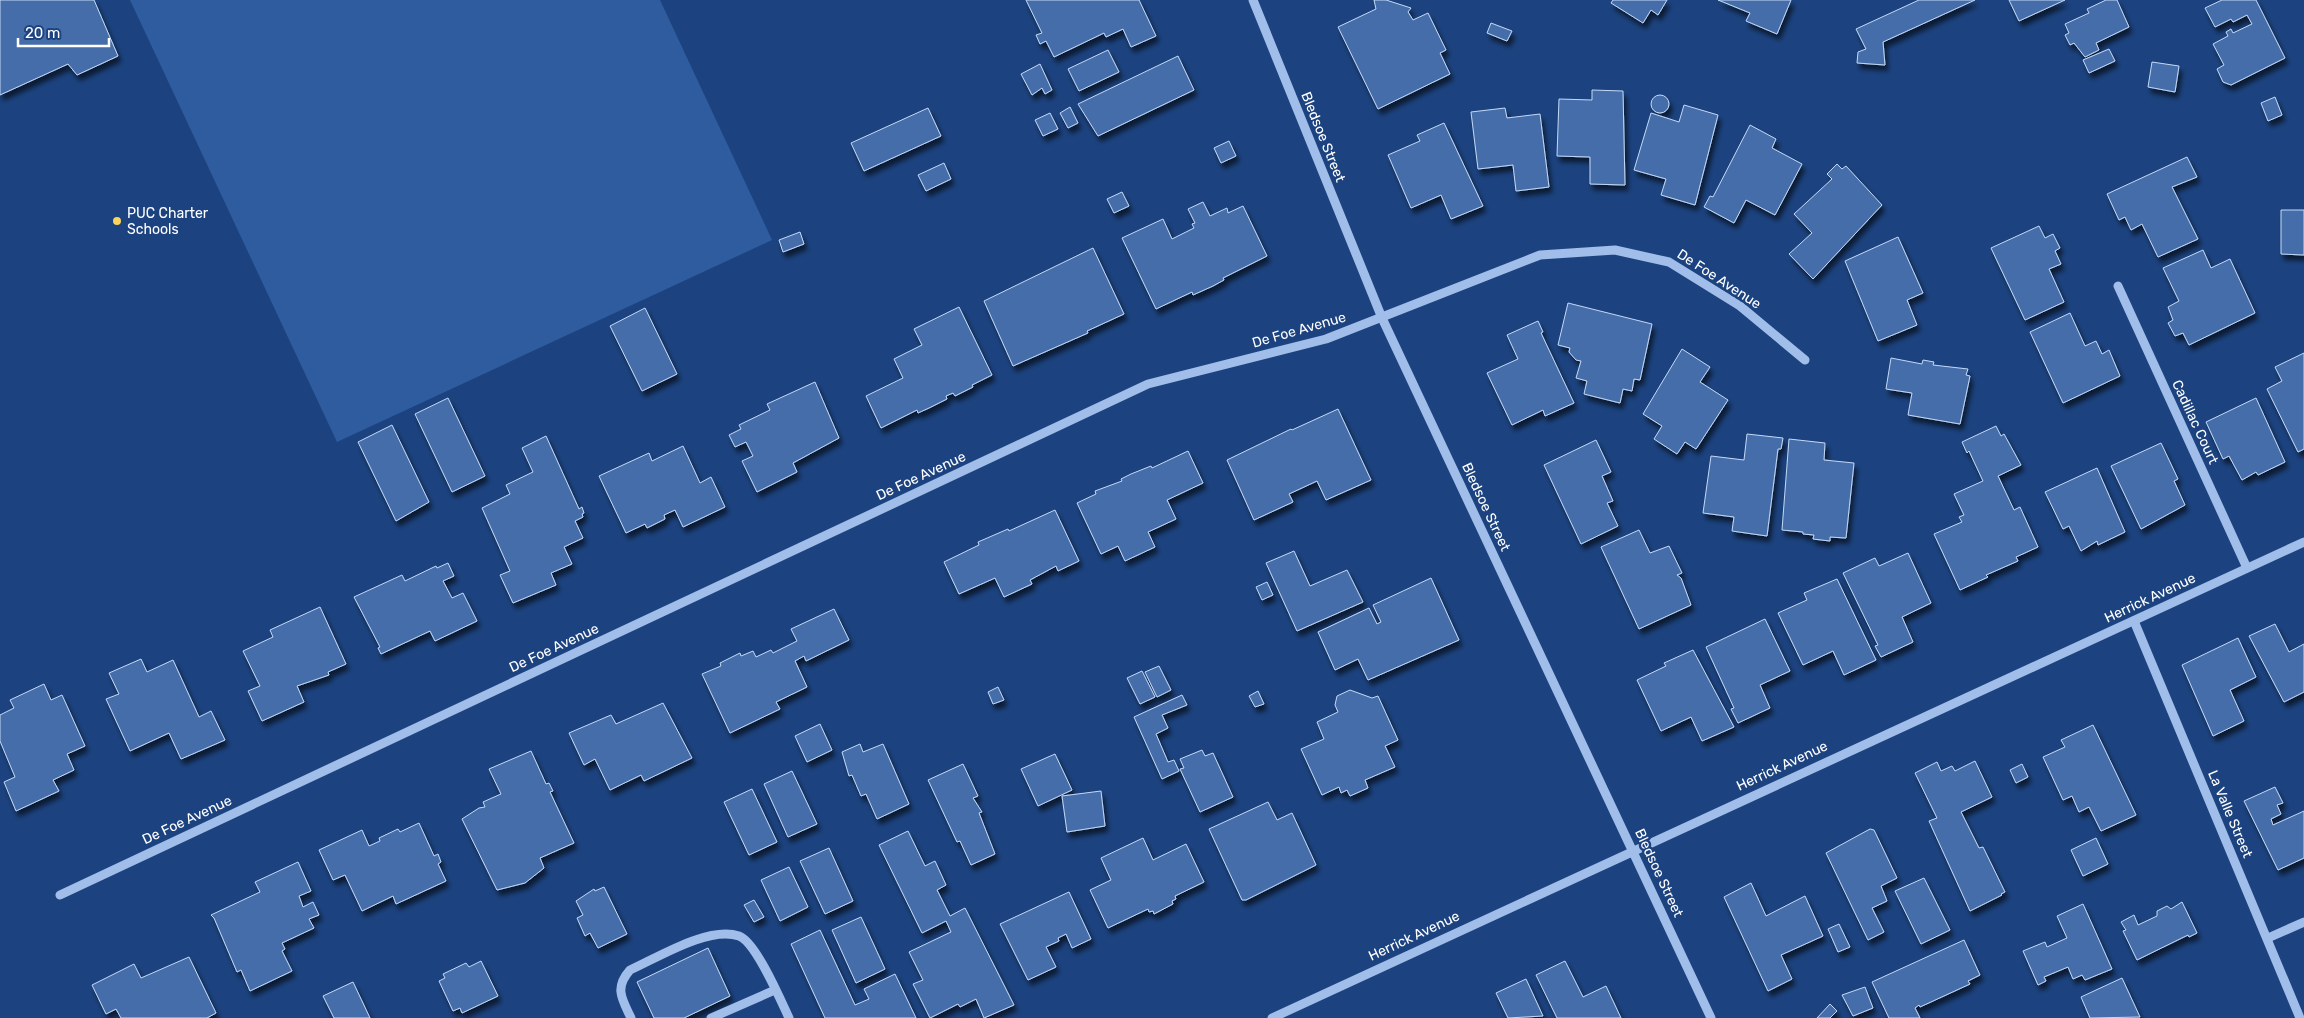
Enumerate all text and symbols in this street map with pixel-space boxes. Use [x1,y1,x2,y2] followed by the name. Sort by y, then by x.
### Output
[18,15,109,47] scale bar
[25,24,60,42] text: 20 m
[1297,89,1349,185] street label: Bledsoe Street
[127,205,209,238] place label: PUC Charter Schools
[111,215,123,227] marker: PUC Charter Schools
[1674,245,1764,313] street label: De Foe Avenue
[1250,308,1348,352] street label: De Foe Avenue
[2168,377,2222,467] street label: Cadillac Court
[873,448,969,504] street label: De Foe Avenue
[1458,460,1514,555] street label: Bledsoe Street
[2102,569,2198,627] street label: Herrick Avenue
[506,620,602,676] street label: De Foe Avenue
[1734,737,1830,795] street label: Herrick Avenue
[2204,768,2256,861] street label: La Valle Street
[139,792,235,848] street label: De Foe Avenue
[1631,826,1687,921] street label: Bledsoe Street
[1366,907,1462,965] street label: Herrick Avenue

